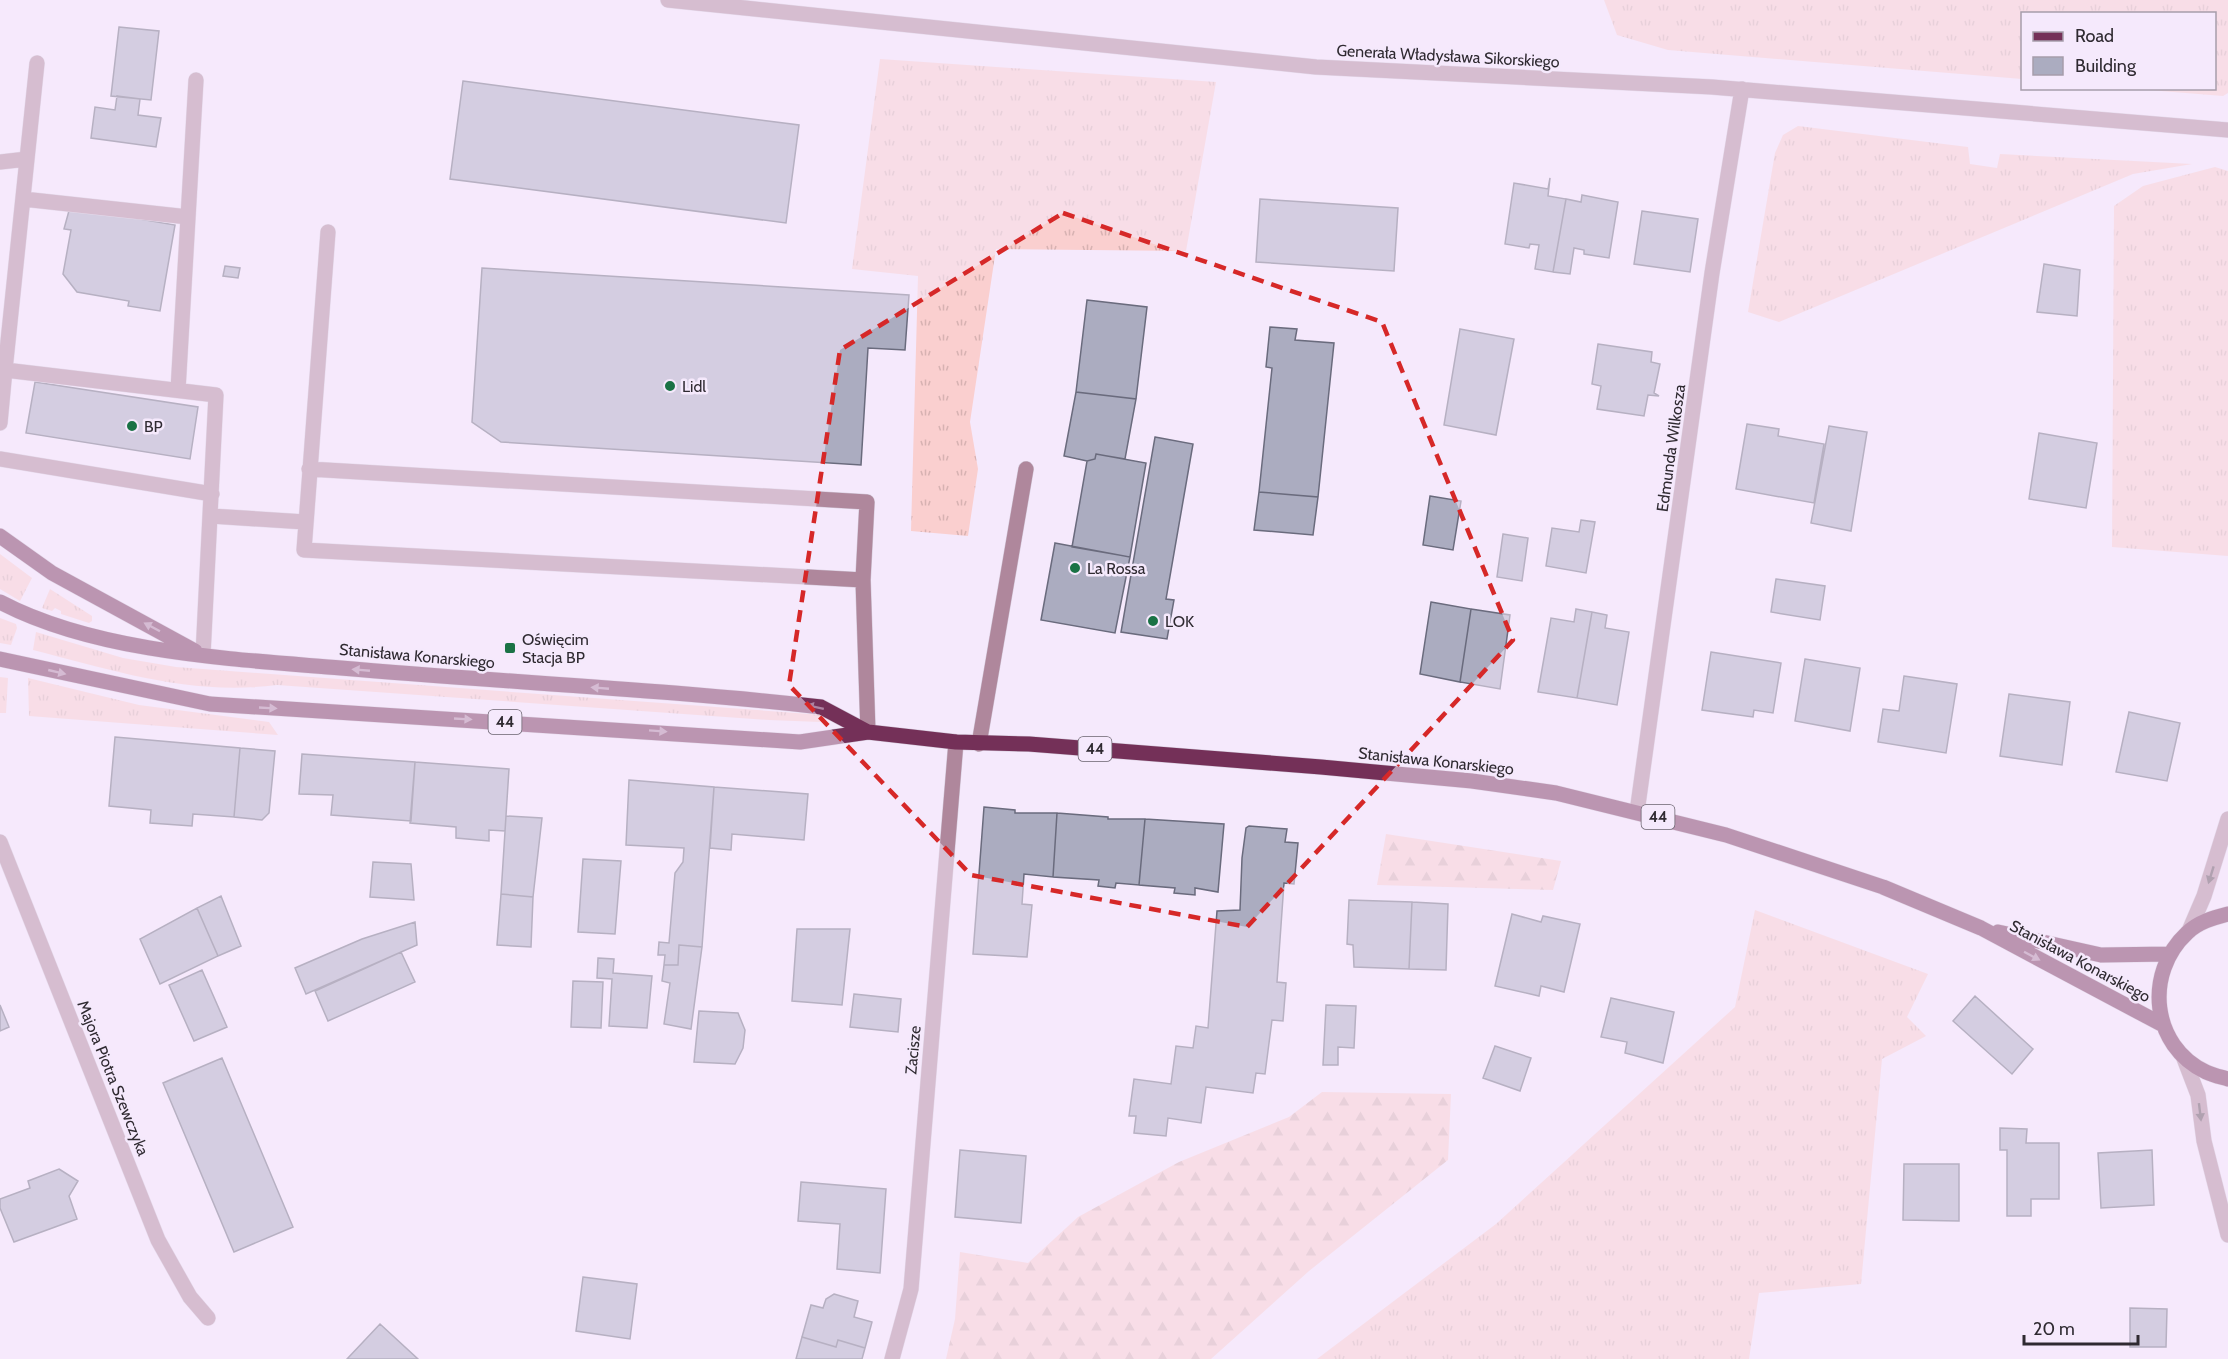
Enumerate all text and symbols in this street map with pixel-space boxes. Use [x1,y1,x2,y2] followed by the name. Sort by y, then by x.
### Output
[2021,12,2216,90] legend
[2075,25,2114,47] text: Road
[1336,41,1560,71] street label: Generała Władysława Sikorskiego
[2075,55,2137,77] text: Building
[682,377,706,396] place label: Lidl
[663,379,677,393] marker: Lidl
[1653,383,1689,513] street label: Edmunda Wilkosza
[144,417,163,436] place label: BP
[125,419,139,433] marker: BP
[1087,559,1146,578] place label: La Rossa
[1068,561,1082,575] marker: La Rossa
[1165,612,1194,631] place label: LOK
[1146,614,1160,628] marker: LOK
[143,622,160,632] one-way arrow
[522,630,589,667] place label: Oświęcim Stacja BP
[338,640,496,672] street label: Stanisława Konarskiego
[503,641,517,655] marker: Oświęcim Stacja BP
[352,665,371,675] one-way arrow
[48,667,66,677] one-way arrow
[591,683,610,693] one-way arrow
[805,702,824,711] one-way arrow
[259,703,278,712] one-way arrow
[488,710,522,734] road number: 44
[454,714,473,724] one-way arrow
[648,726,667,736] one-way arrow
[1078,737,1112,761] road number: 44
[1357,743,1515,779] street label: Stanisława Konarskiego
[1642,805,1674,829] road number: 44
[2206,866,2215,884] one-way arrow
[2007,916,2154,1006] street label: Stanisława Konarskiego
[2024,951,2041,961] one-way arrow
[73,998,153,1159] street label: Majora Piotra Szewczyka
[901,1025,925,1075] street label: Zacisze
[2196,1103,2205,1122] one-way arrow
[2024,1308,2138,1346] scale bar
[2033,1318,2075,1340] text: 20 m

